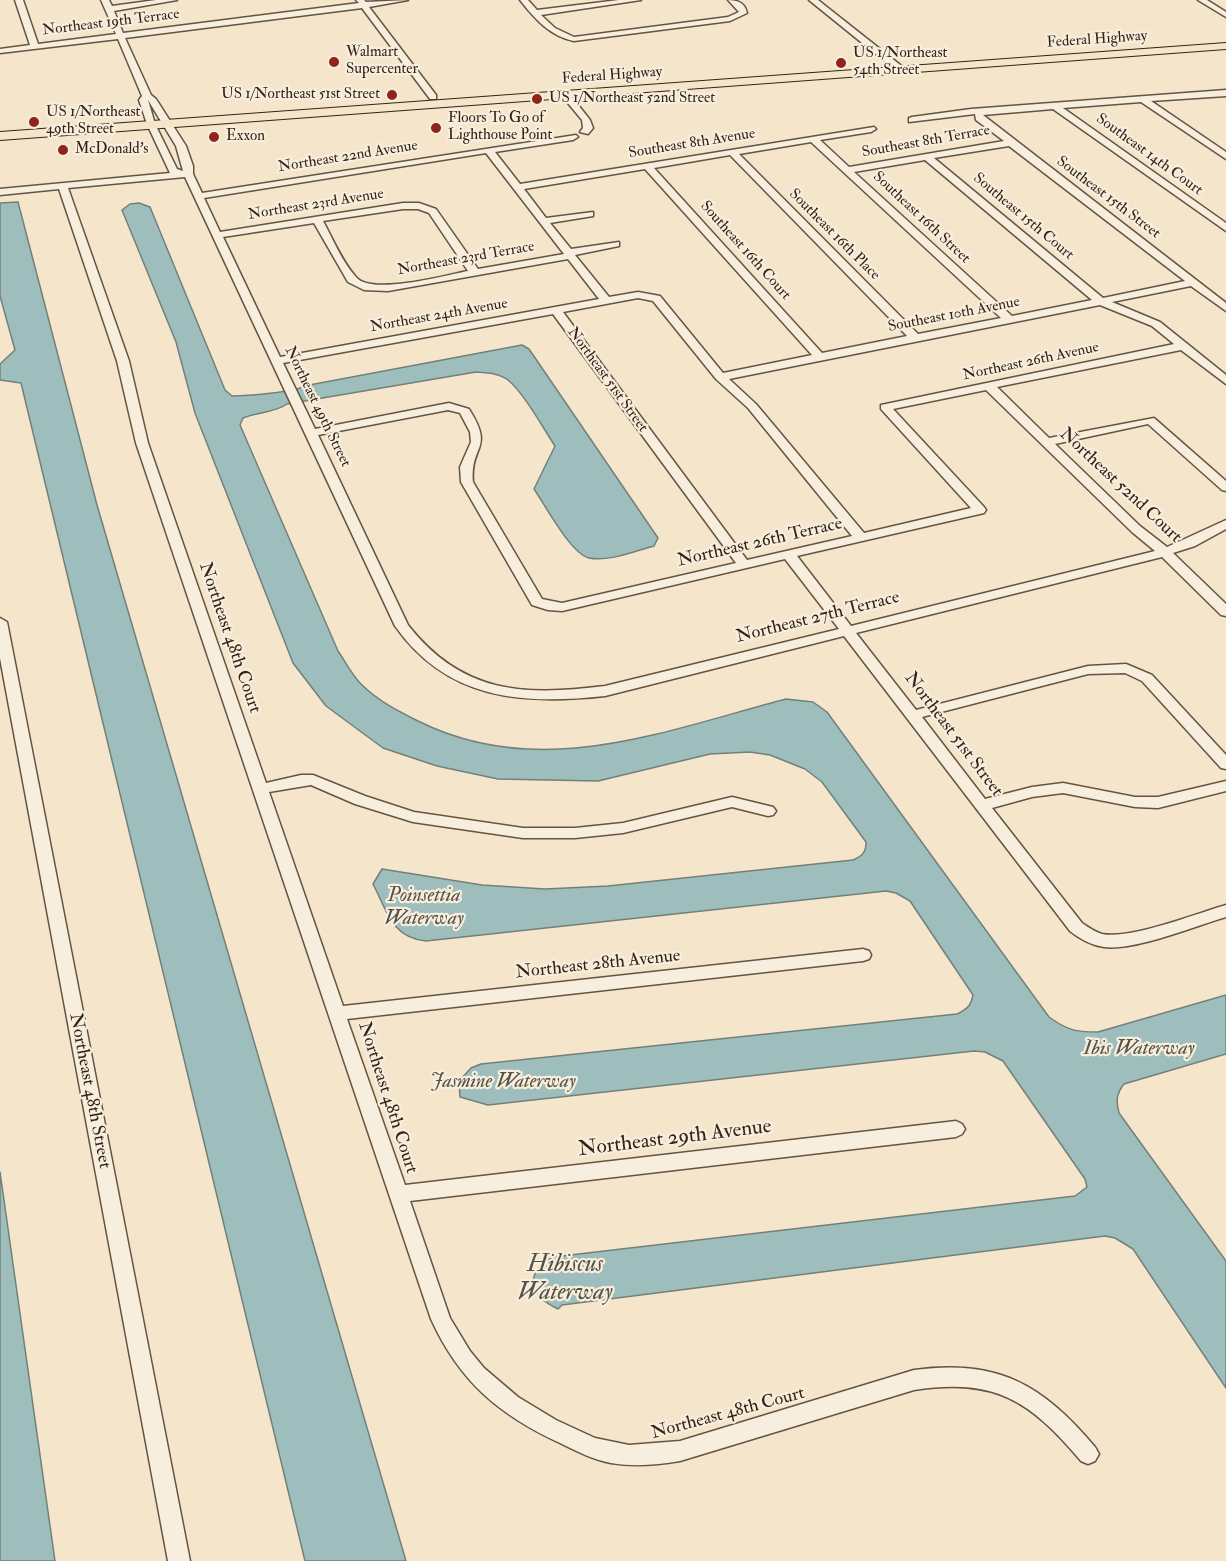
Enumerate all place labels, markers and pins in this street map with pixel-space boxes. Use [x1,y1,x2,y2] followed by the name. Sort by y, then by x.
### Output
[346,44,418,79] place label: Walmart Supercenter
[853,45,947,80] place label: US 1/Northeast 54th Street
[327,55,341,69] marker: Walmart Supercenter
[834,56,848,70] marker: US 1/Northeast 54th Street
[221,86,380,104] place label: US 1/Northeast 51st Street
[385,88,399,102] marker: US 1/Northeast 51st Street
[549,90,715,108] place label: US 1/Northeast 52nd Street
[530,92,544,106] marker: US 1/Northeast 52nd Street
[46,104,140,139] place label: US 1/Northeast 49th Street
[448,110,552,145] place label: Floors To Go of Lighthouse Point
[27,115,41,129] marker: US 1/Northeast 49th Street
[429,121,443,135] marker: Floors To Go of Lighthouse Point
[226,128,265,146] place label: Exxon
[207,130,221,144] marker: Exxon
[75,141,148,159] place label: McDonald's
[56,143,70,157] marker: McDonald's

